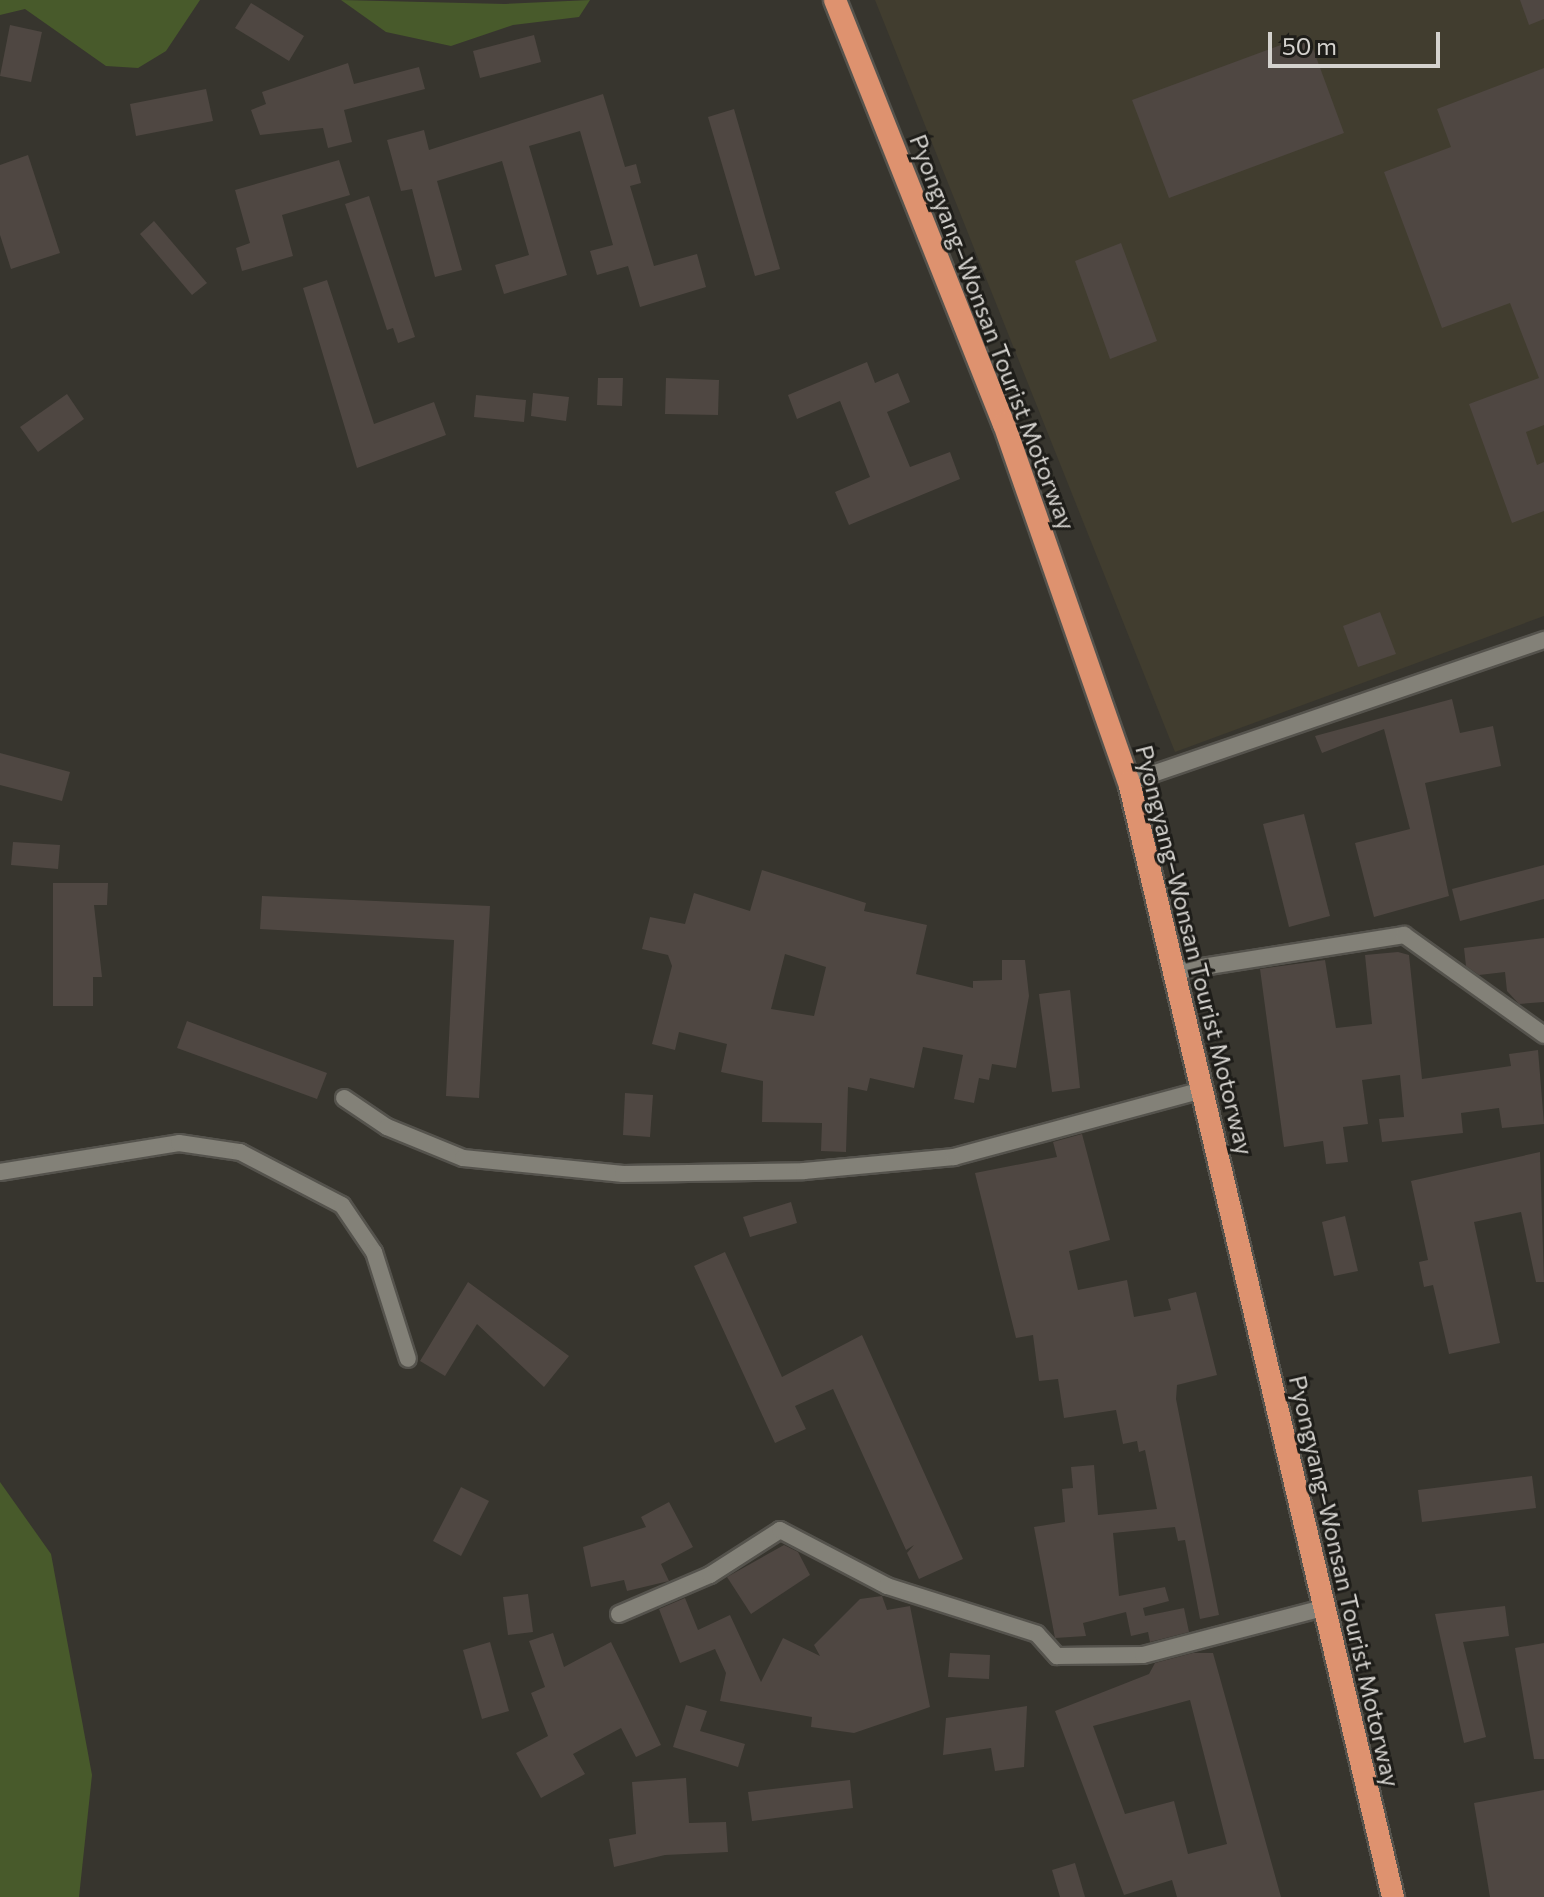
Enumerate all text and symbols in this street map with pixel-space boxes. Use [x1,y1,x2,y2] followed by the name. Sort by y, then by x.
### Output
[1272,16,1444,66] scale bar
[1282,31,1337,60] text: 50 m
[904,130,1082,534] street label: Pyongyang–Wonsan Tourist Motorway
[1130,742,1260,1158] street label: Pyongyang–Wonsan Tourist Motorway
[1284,1372,1406,1790] street label: Pyongyang–Wonsan Tourist Motorway

